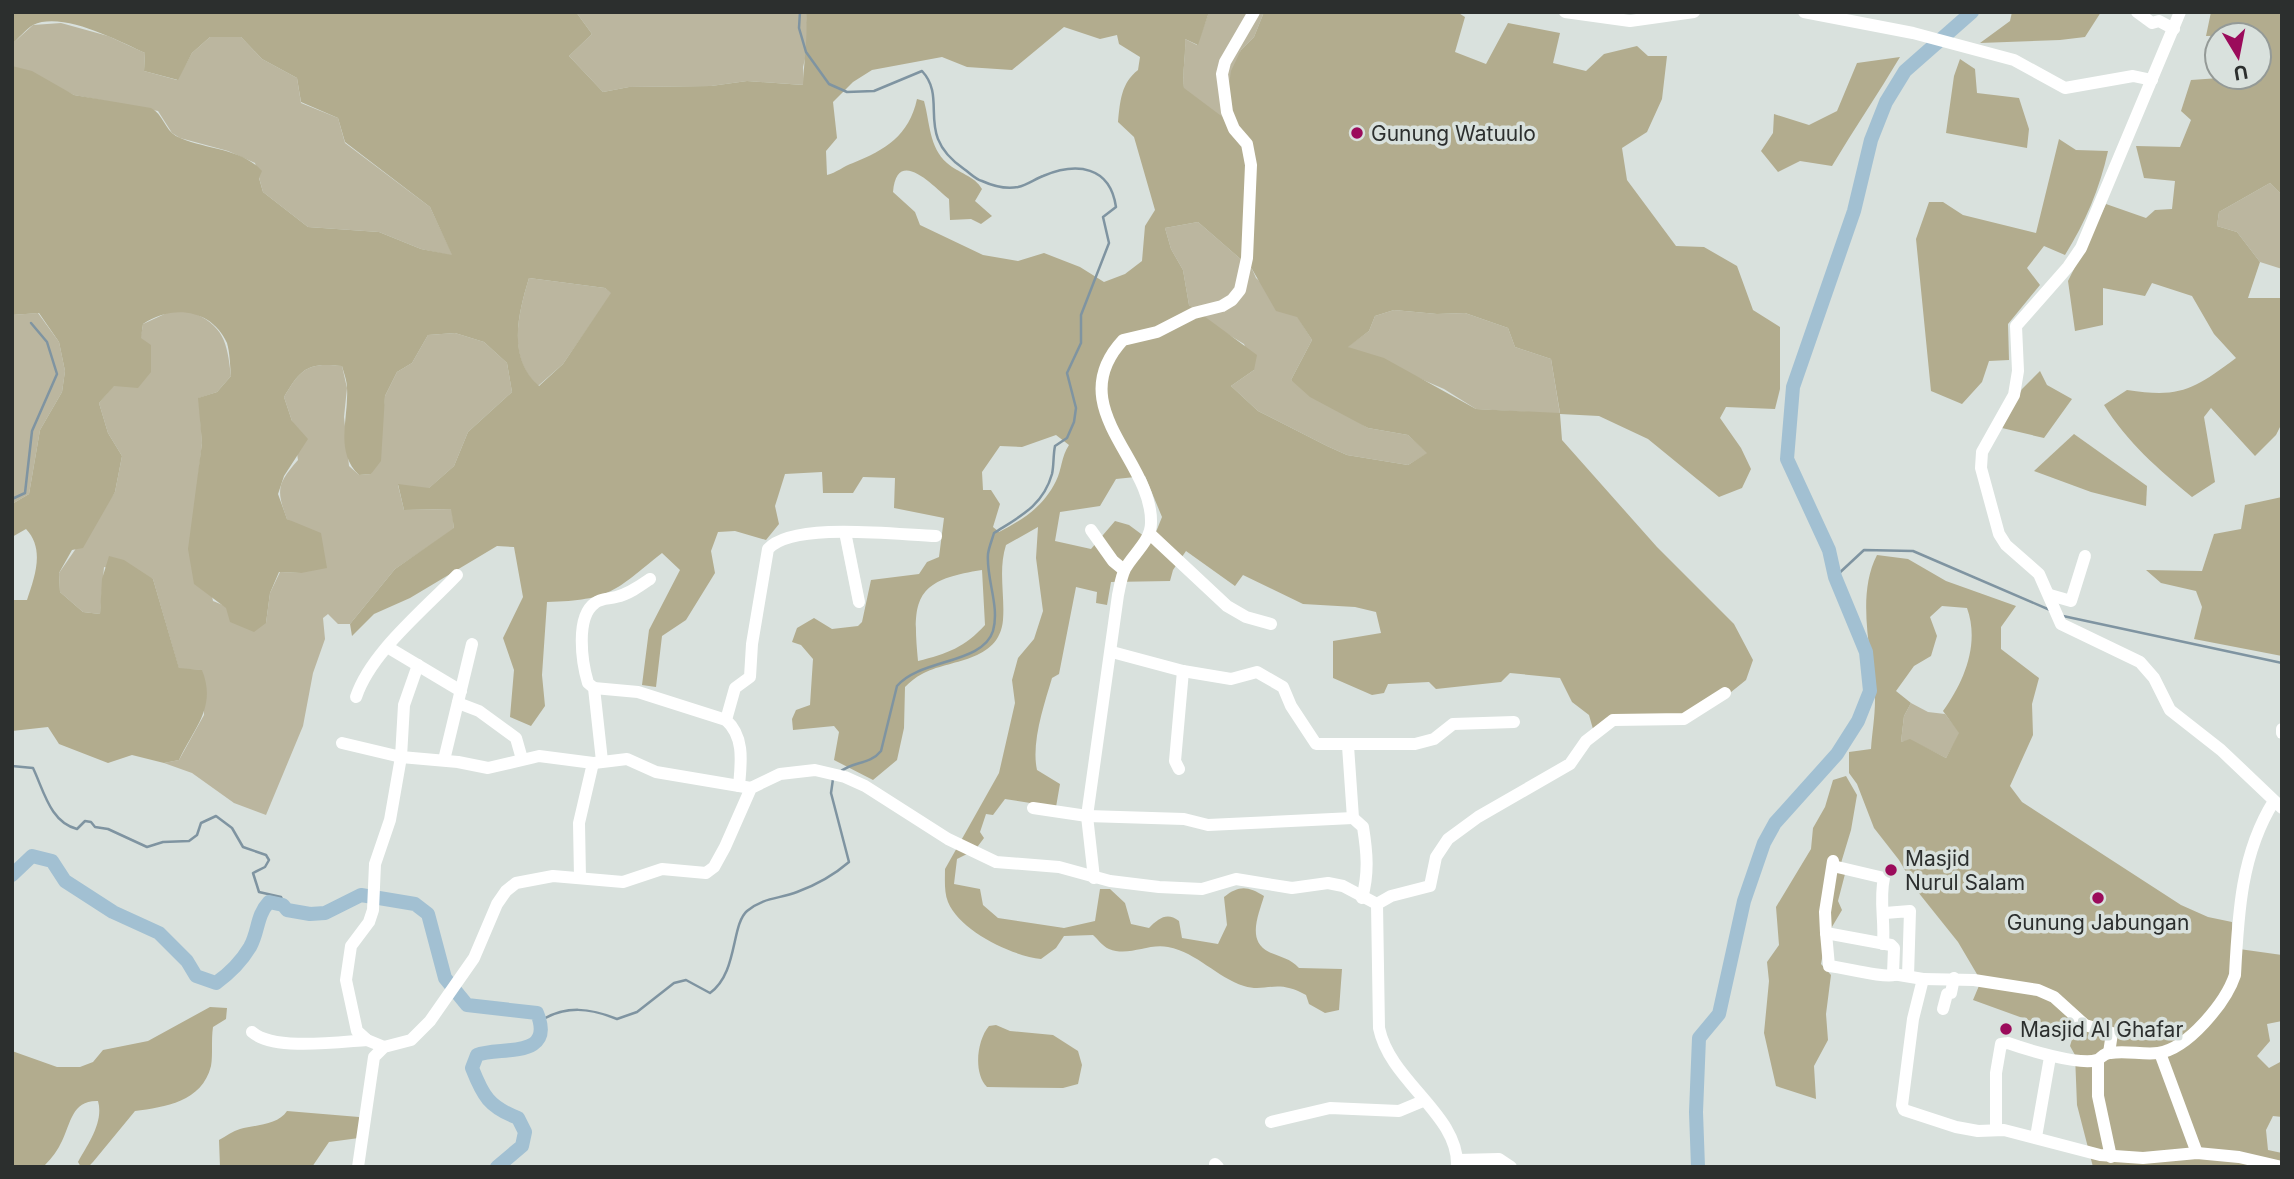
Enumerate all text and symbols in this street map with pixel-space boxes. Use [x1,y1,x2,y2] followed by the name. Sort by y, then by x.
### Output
[2203,21,2273,91] north arrow
[2232,60,2250,85] text: U
[1371,121,1536,146] place label: Gunung Watuulo
[1349,125,1365,141] marker: Gunung Watuulo
[1905,846,2025,895] place label: Masjid Nurul Salam
[1883,862,1899,878] marker: Masjid Nurul Salam
[2090,890,2106,906] marker: Gunung Jabungan
[2007,910,2189,935] place label: Gunung Jabungan
[2020,1017,2183,1042] place label: Masjid Al Ghafar
[1998,1021,2014,1037] marker: Masjid Al Ghafar

